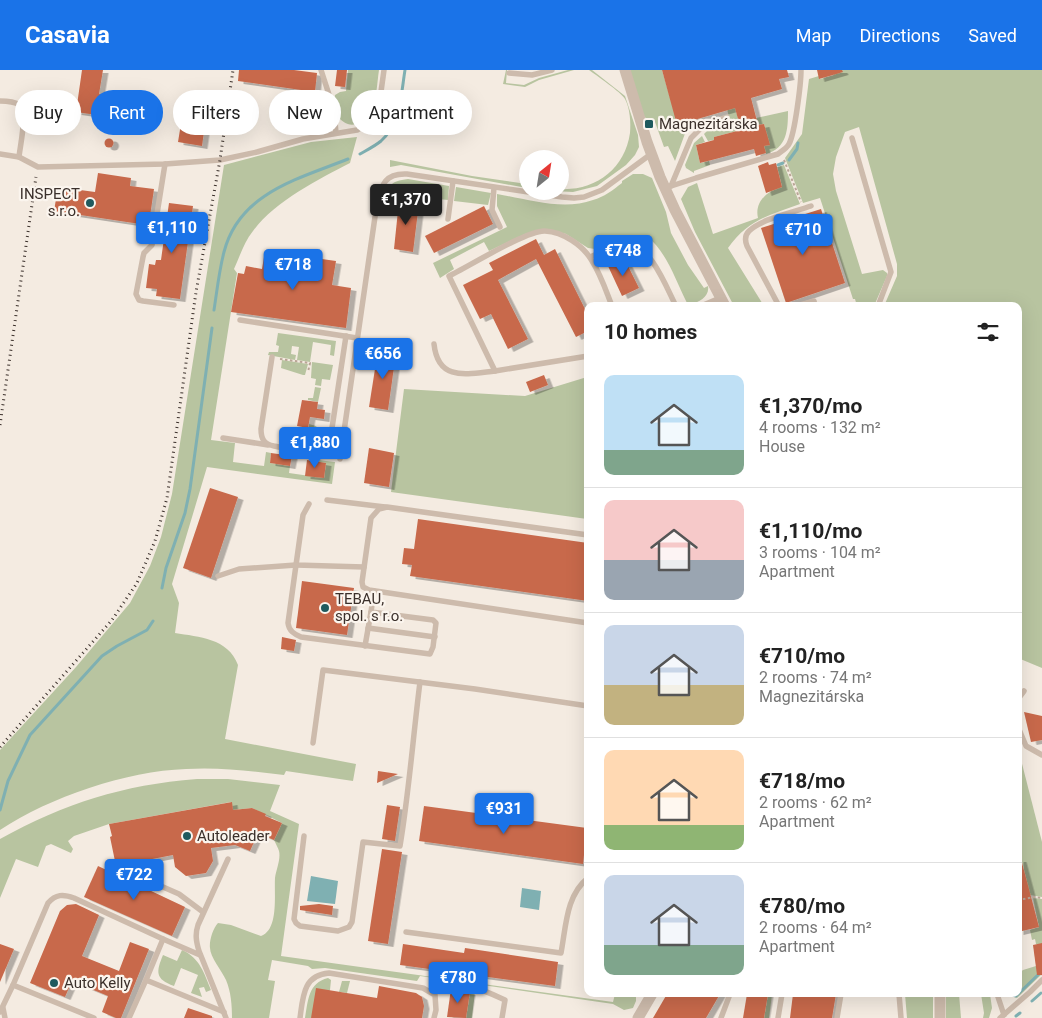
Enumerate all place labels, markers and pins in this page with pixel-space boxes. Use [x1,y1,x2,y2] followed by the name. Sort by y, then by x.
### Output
[659,115,758,133] place label: Magnezitárska
[643,118,655,130] marker: Magnezitárska
[365,184,447,226] pin: €1,370
[20,185,80,220] place label: INSPECT s.r.o.
[84,197,96,209] marker: INSPECT s.r.o.
[131,212,213,254] pin: €1,110
[773,214,833,256] pin: €710
[593,234,653,277] pin: €748
[263,248,323,291] pin: €718
[353,338,413,380] pin: €656
[274,426,356,469] pin: €1,880
[335,590,403,625] place label: TEBAU, spol. s r.o.
[319,602,331,614] marker: TEBAU, spol. s r.o.
[474,792,534,835] pin: €931
[197,827,270,845] place label: Autoleader
[181,830,193,842] marker: Autoleader
[104,858,164,901] pin: €722
[428,962,488,1004] pin: €780
[64,974,131,992] place label: Auto Kelly
[48,977,60,989] marker: Auto Kelly

